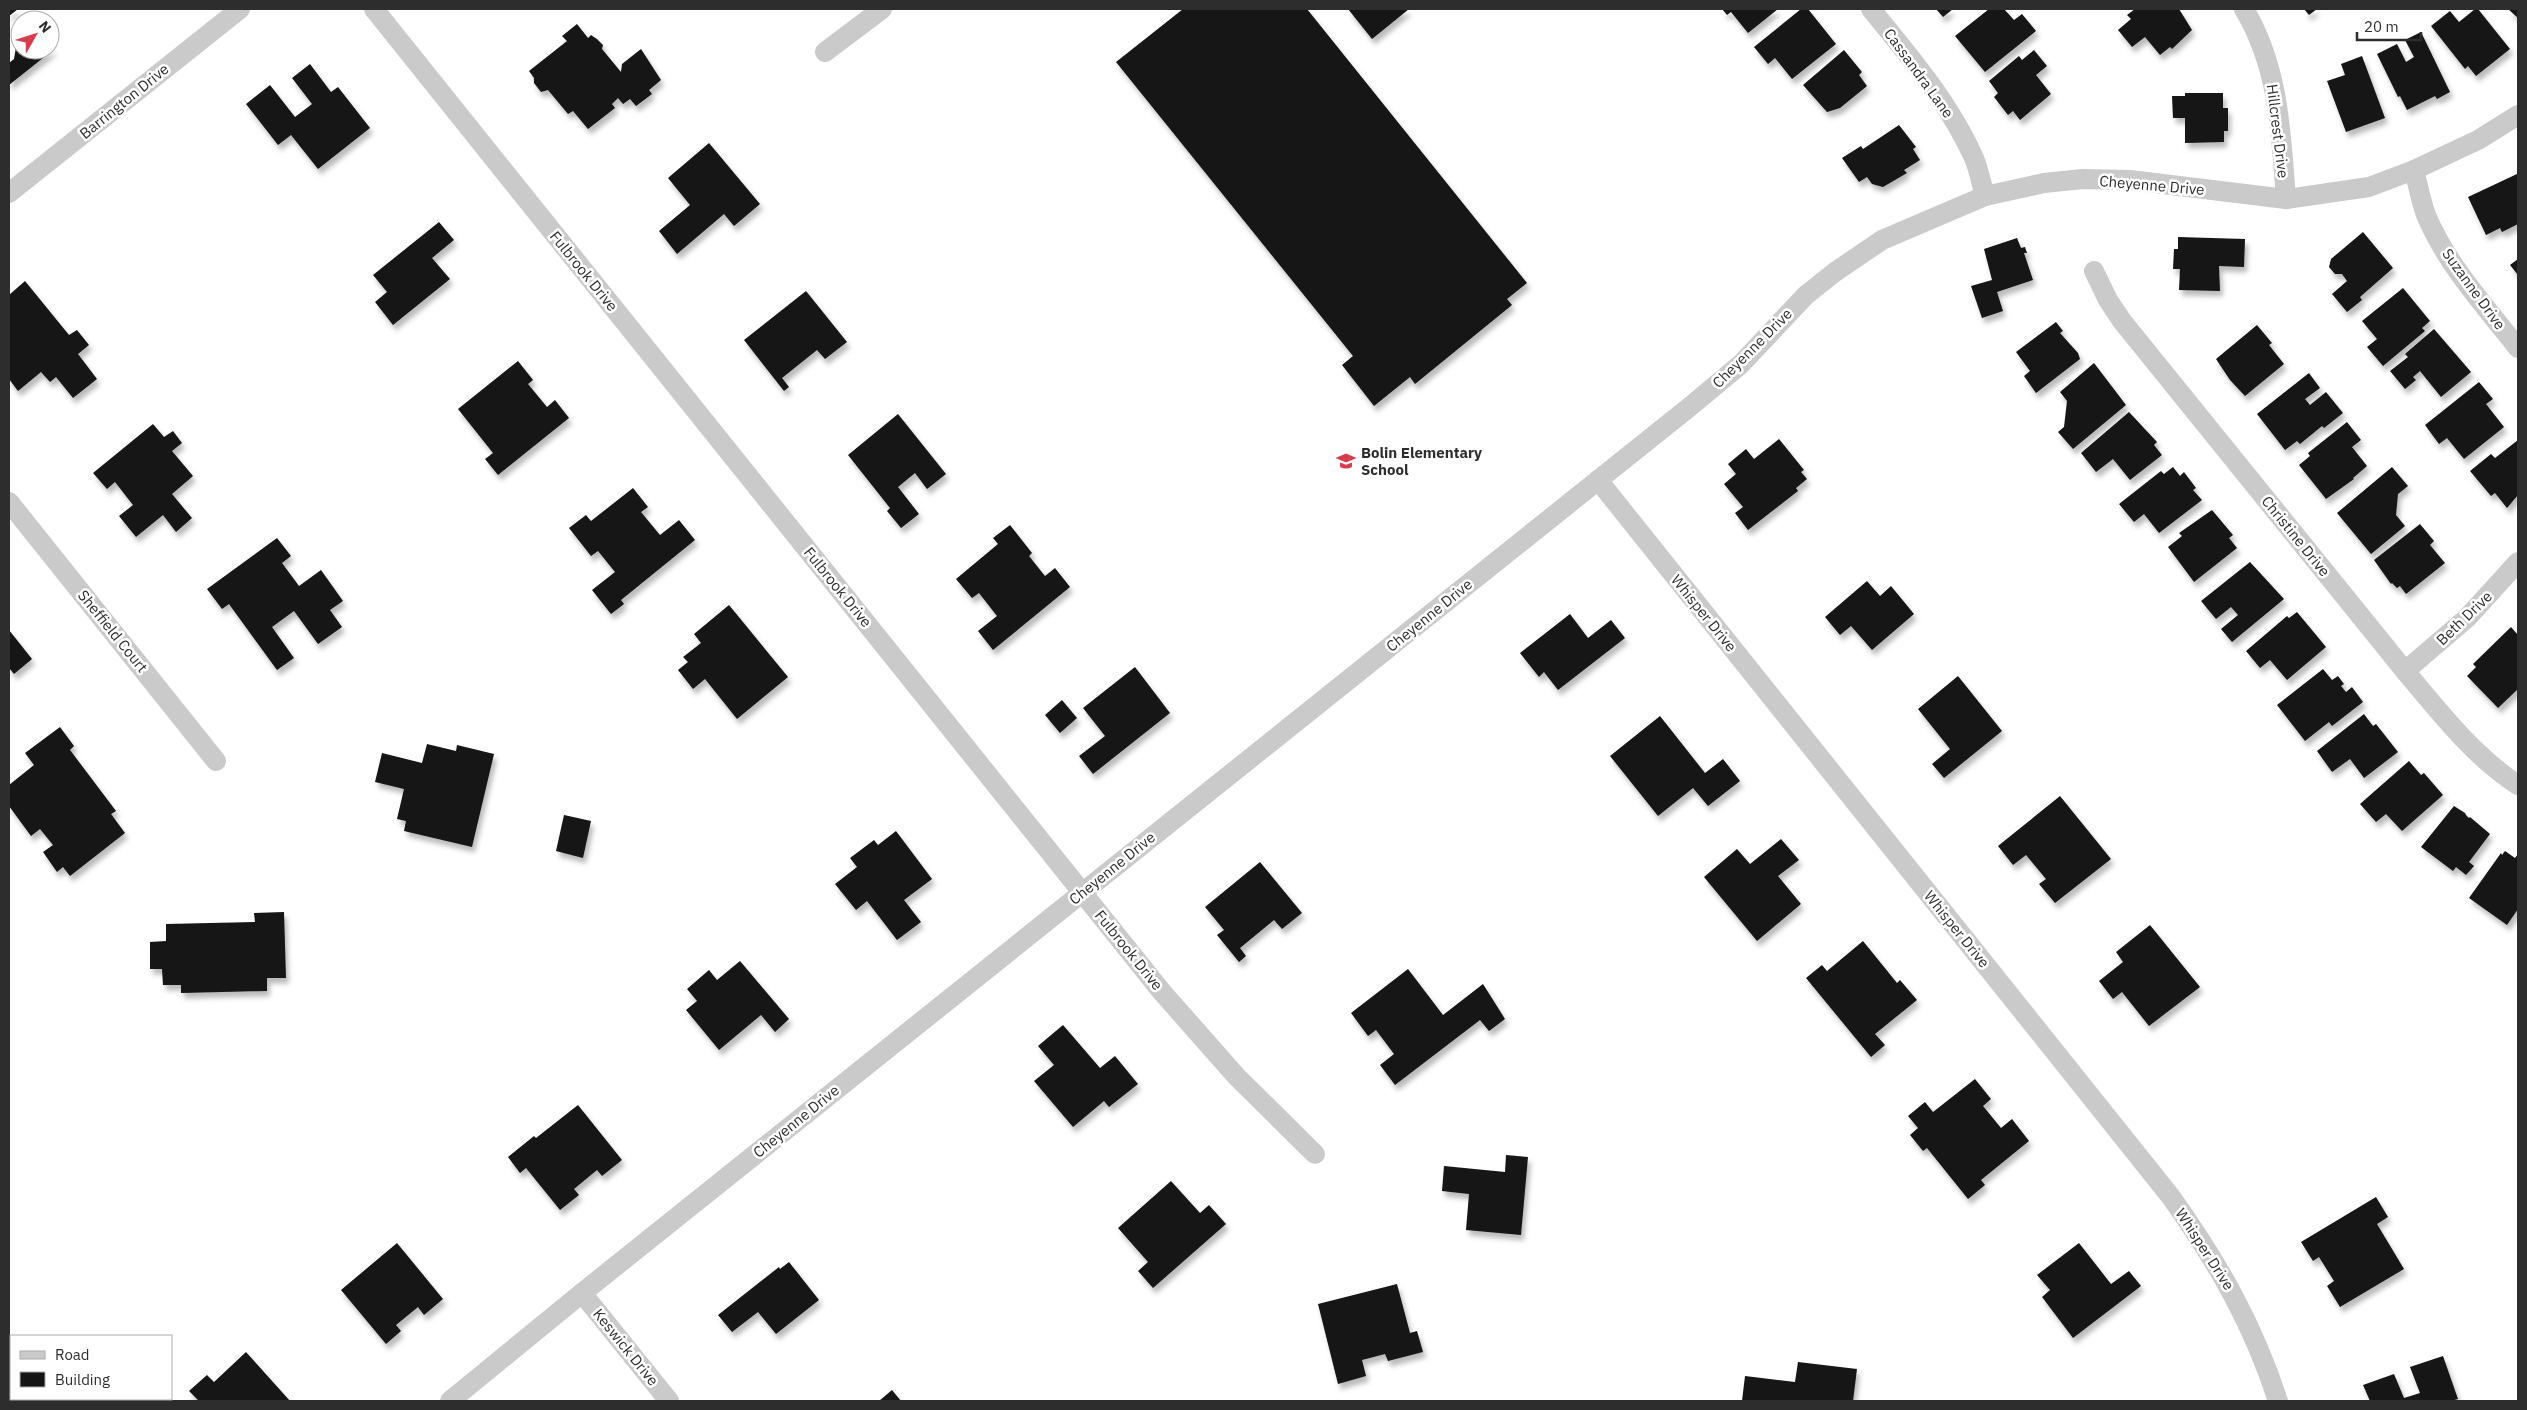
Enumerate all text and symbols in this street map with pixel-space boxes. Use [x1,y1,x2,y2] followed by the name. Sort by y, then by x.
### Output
[10,10,60,60] north arrow
[2357,10,2421,42] scale bar
[35,17,55,36] text: N
[2364,17,2399,36] text: 20 m
[1880,24,1958,122] street label: Cassandra Lane
[75,59,173,143] street label: Barrington Drive
[2263,83,2293,179] street label: Hillcrest Drive
[2099,171,2205,199] street label: Cheyenne Drive
[546,227,622,315] street label: Fulbrook Drive
[2438,245,2510,333] street label: Suzanne Drive
[1708,304,1796,392] street label: Cheyenne Drive
[1361,443,1482,479] place label: Bolin Elementary School
[1335,450,1357,472] school or university icon: Bolin Elementary School
[2258,492,2334,580] street label: Christine Drive
[800,543,876,631] street label: Fulbrook Drive
[1667,571,1741,655] street label: Whisper Drive
[1382,574,1476,656] street label: Cheyenne Drive
[74,586,152,676] street label: Sheffield Court
[2432,587,2496,649] street label: Beth Drive
[1065,827,1159,909] street label: Cheyenne Drive
[1920,887,1994,971] street label: Whisper Drive
[1091,906,1167,994] street label: Fulbrook Drive
[749,1080,843,1162] street label: Cheyenne Drive
[2172,1205,2238,1293] street label: Whisper Drive
[589,1305,663,1389] street label: Keswick Drive
[10,1335,172,1400] legend
[55,1345,90,1364] text: Road
[55,1370,110,1389] text: Building

